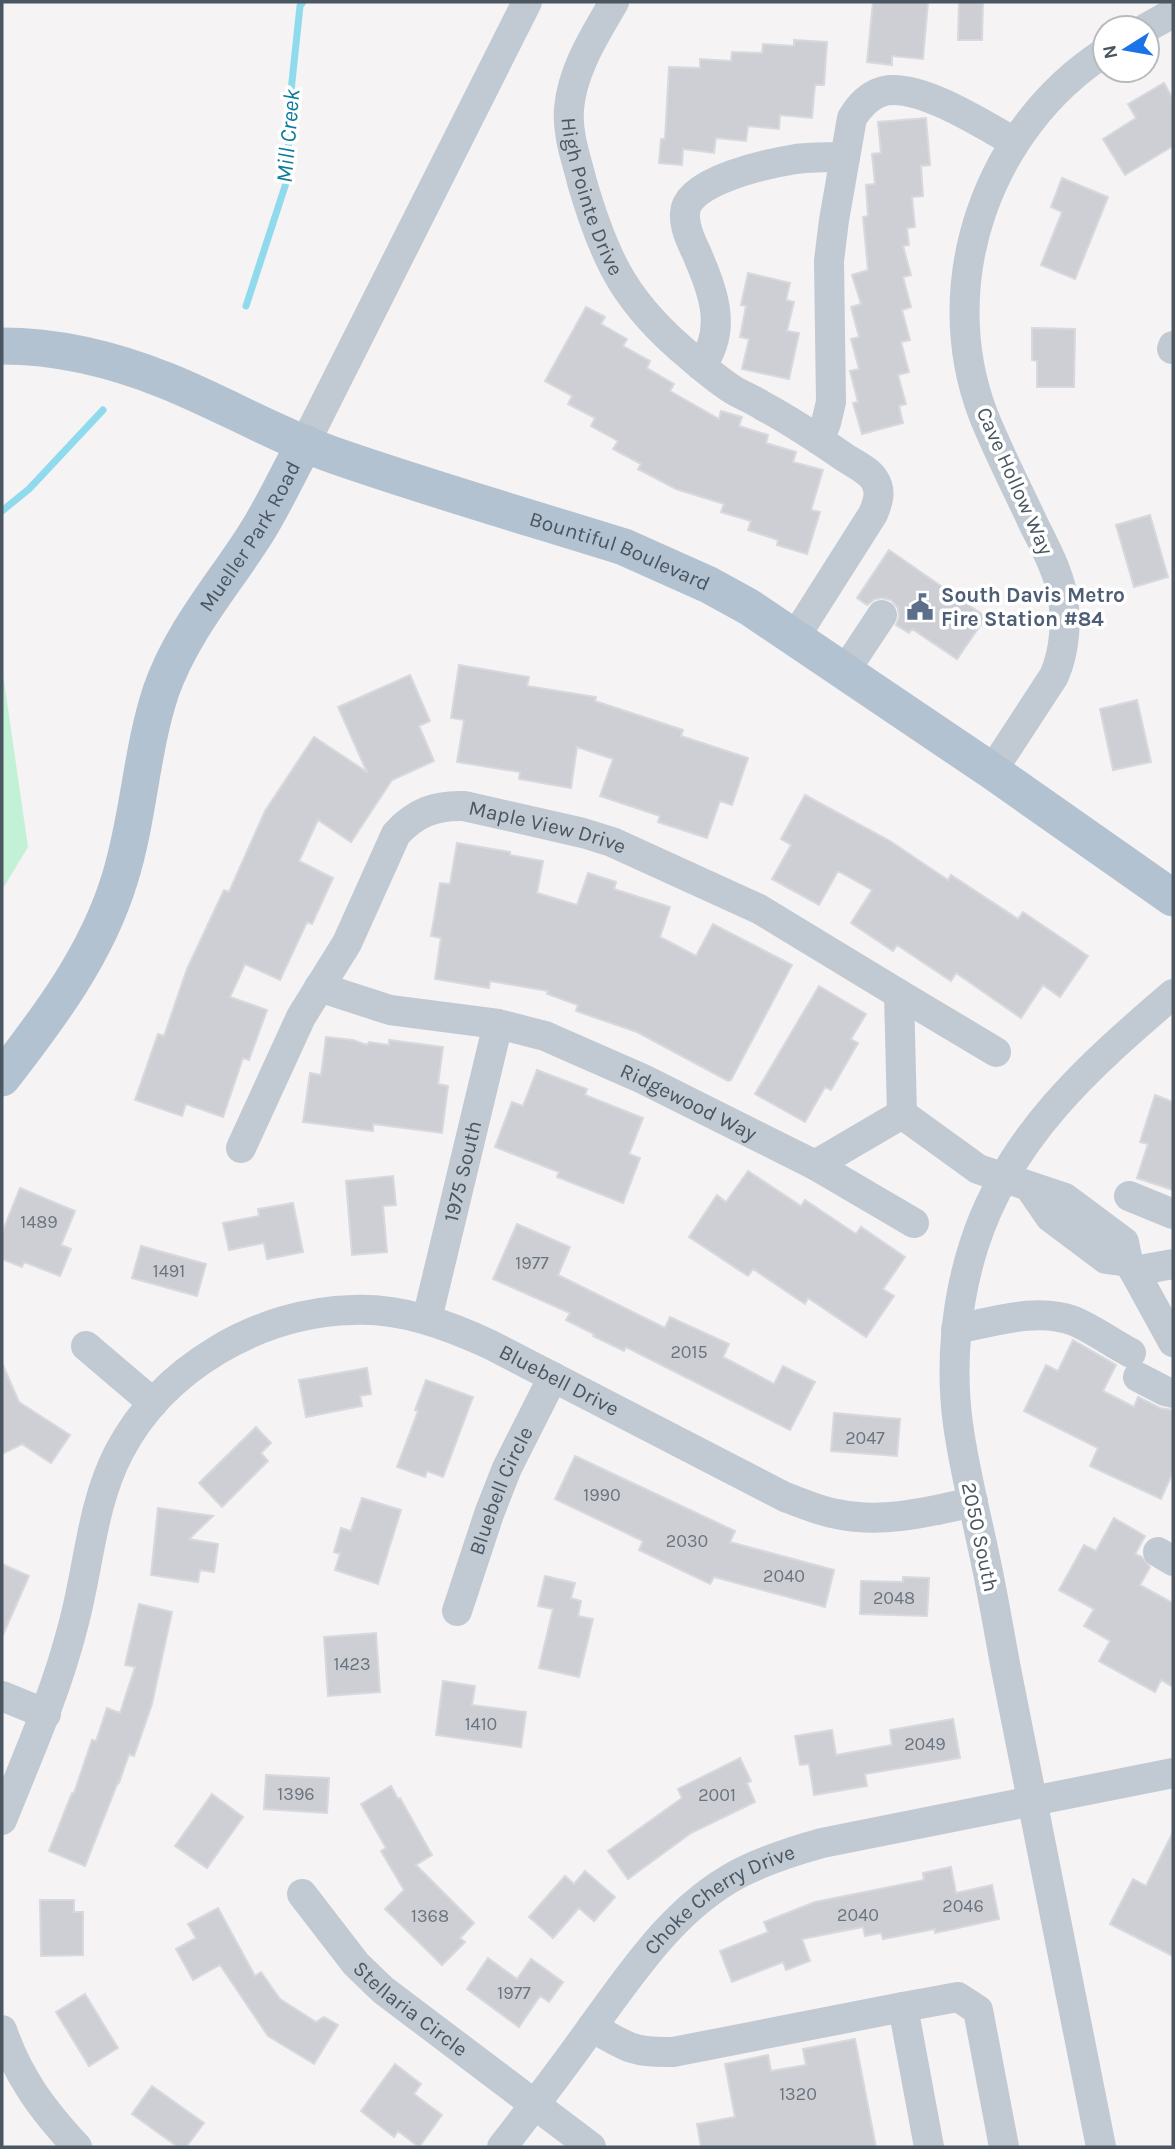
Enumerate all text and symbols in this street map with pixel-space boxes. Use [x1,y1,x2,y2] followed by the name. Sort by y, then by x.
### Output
[1091,14,1161,84] north arrow
[1098,43,1122,61] text: N
[270,88,306,184] water label: Mill Creek
[557,117,628,280] street label: High Pointe Drive
[972,403,1058,559] street label: Cave Hollow Way
[194,457,305,616] street label: Mueller Park Road
[527,507,714,596] street label: Bountiful Boulevard
[941,583,1125,631] place label: South Davis Metro Fire Station #84
[905,592,935,622] public building icon: South Davis Metro Fire Station #84
[466,795,630,859] street label: Maple View Drive
[616,1058,761,1146] street label: Ridgewood Way
[439,1118,486,1224] street label: 1975 South
[20,1211,58,1233] house number: 1489
[515,1252,549,1274] house number: 1977
[153,1260,185,1282] house number: 1491
[495,1339,623,1421] street label: Bluebell Drive
[670,1341,708,1363] house number: 2015
[464,1423,538,1558] street label: Bluebell Circle
[845,1427,885,1449] house number: 2047
[957,1480,1003,1594] street label: 2050 South
[583,1484,621,1506] house number: 1990
[666,1530,708,1552] house number: 2030
[763,1565,805,1587] house number: 2040
[873,1587,915,1609] house number: 2048
[333,1653,371,1675] house number: 1423
[465,1713,497,1735] house number: 1410
[904,1733,946,1755] house number: 2049
[277,1783,315,1805] house number: 1396
[698,1784,736,1806] house number: 2001
[639,1840,798,1960] street label: Choke Cherry Drive
[942,1895,984,1917] house number: 2046
[837,1904,879,1926] house number: 2040
[411,1905,449,1927] house number: 1368
[348,1956,472,2062] street label: Stellaria Circle
[497,1982,531,2004] house number: 1977
[779,2083,817,2105] house number: 1320

